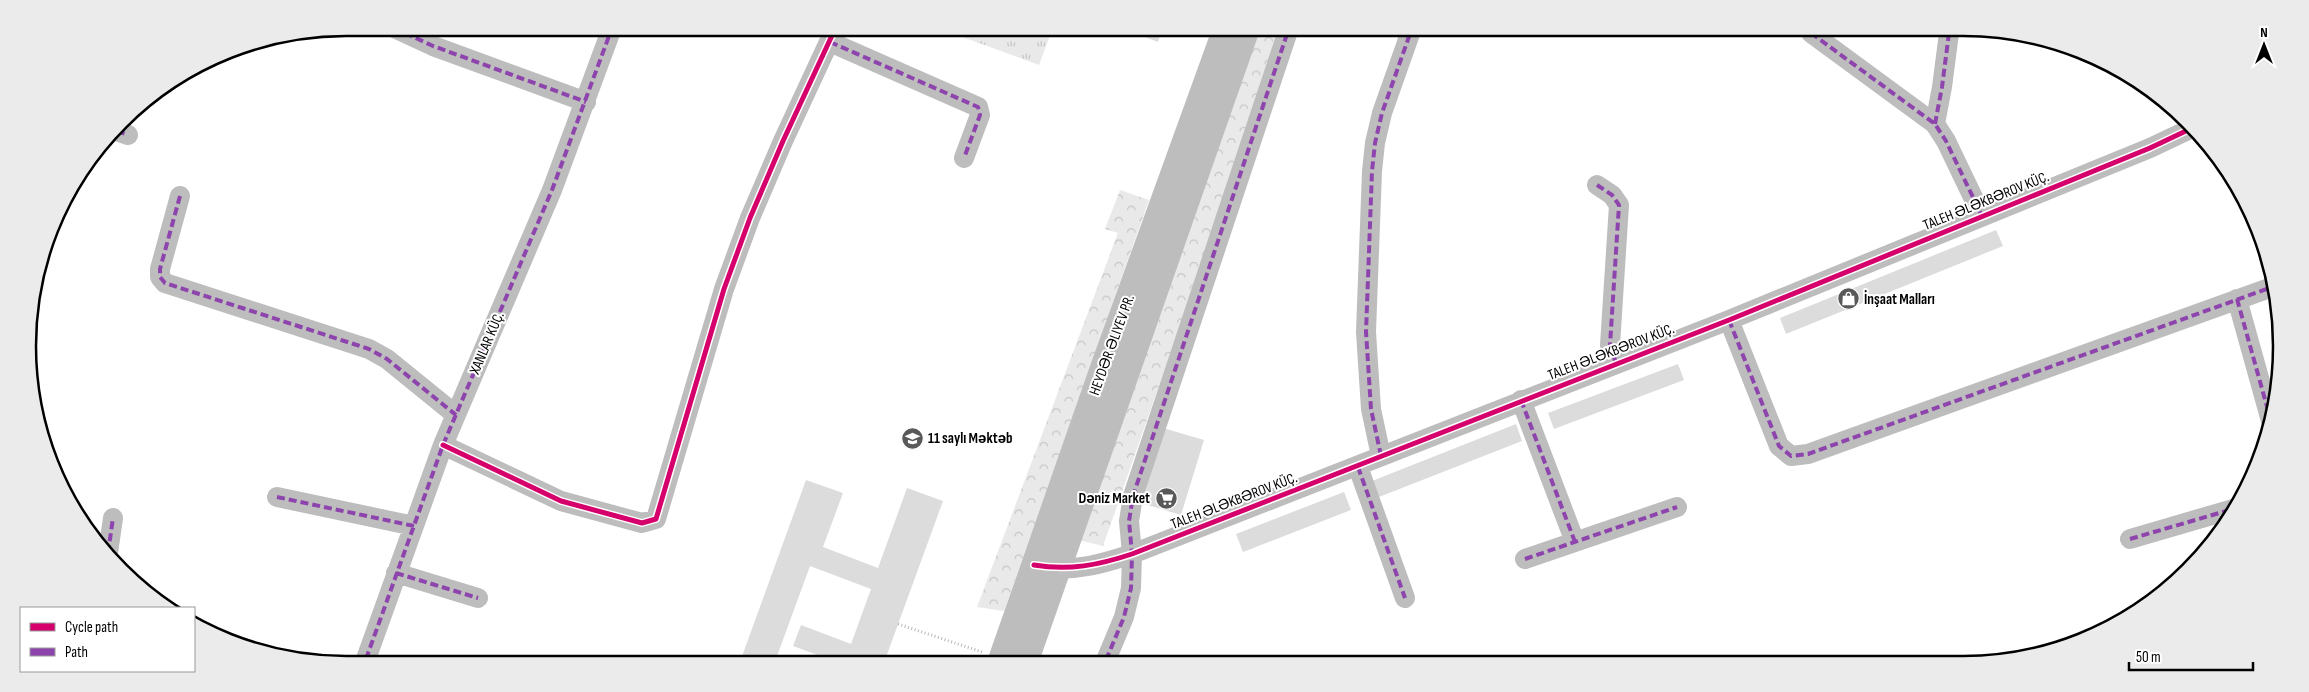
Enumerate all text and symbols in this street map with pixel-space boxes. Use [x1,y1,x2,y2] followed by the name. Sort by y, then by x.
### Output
[2239,20,2289,70] north arrow
[2260,24,2268,41] text: N
[1920,167,2052,235] street label: TALEH ƏLƏKBƏROV KÜÇ.
[1836,287,1860,311] shop icon: İnşaat Malları
[1864,290,1935,309] place label: İnşaat Malları
[1085,292,1139,398] street label: HEYDƏR ƏLIYEV PR.
[465,309,509,378] street label: XANLAR KÜÇ.
[1545,319,1677,385] street label: TALEH ƏLƏKBƏROV KÜÇ.
[900,426,924,450] school or university icon: 11 saylı Məktəb
[928,429,1013,448] place label: 11 saylı Məktəb
[1168,468,1300,534] street label: TALEH ƏLƏKBƏROV KÜÇ.
[1154,486,1178,510] supermarket icon: Dəniz Market
[1078,489,1150,508] place label: Dəniz Market
[20,607,195,672] legend
[65,618,118,637] text: Cycle path
[2129,640,2253,672] scale bar
[65,643,88,662] text: Path
[2136,648,2161,667] text: 50 m

